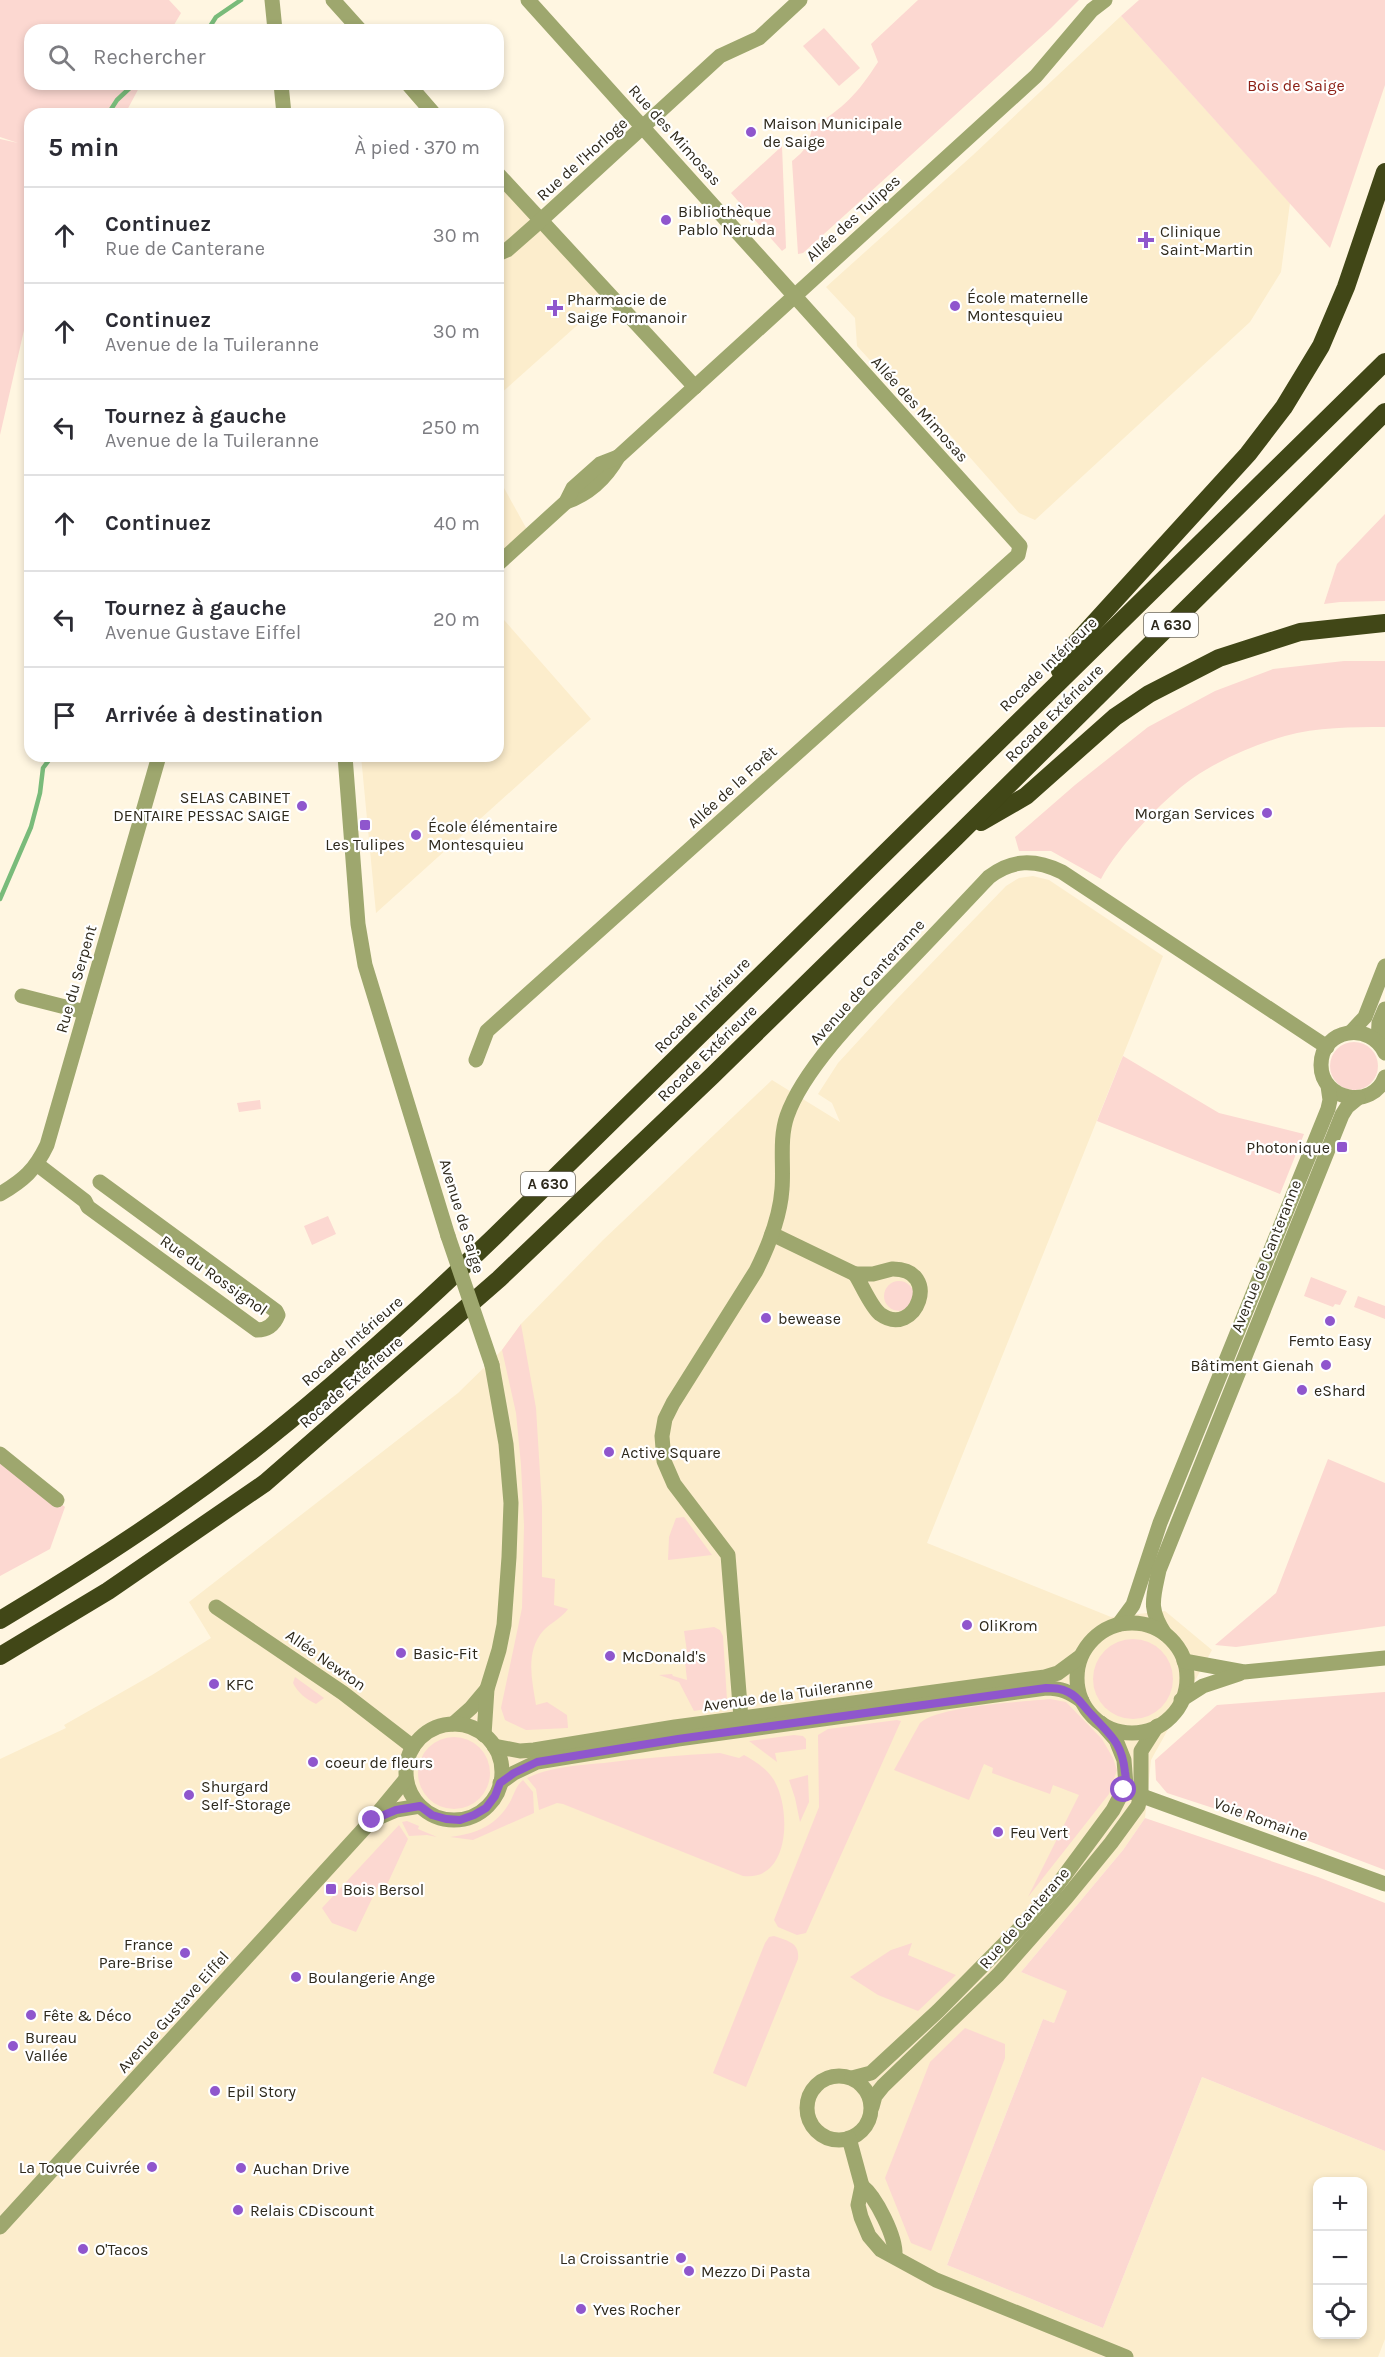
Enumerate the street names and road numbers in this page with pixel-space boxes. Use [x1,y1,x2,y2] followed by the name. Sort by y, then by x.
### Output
[625,81,725,189] street label: Rue des Mimosas
[533,113,631,205] street label: Rue de l'Horloge
[802,171,904,265] street label: Allée des Tulipes
[867,352,973,466] street label: Allée des Mimosas
[995,613,1101,715] street label: Rocade Intérieure
[1144,613,1198,637] road number: A 630
[1001,660,1107,766] street label: Rocade Extérieure
[683,742,781,832] street label: Allée de la Forêt
[806,915,928,1049] street label: Avenue de Canteranne
[52,923,100,1035] street label: Rue du Serpent
[650,953,754,1057] street label: Rocade Intérieure
[653,1001,761,1105] street label: Rocade Extérieure
[436,1157,488,1275] street label: Avenue de Saige
[521,1172,575,1196] road number: A 630
[1227,1177,1305,1335] street label: Avenue de Canteranne
[157,1231,271,1319] street label: Rue du Rossignol
[297,1292,407,1390] street label: Rocade Intérieure
[295,1332,407,1432] street label: Rocade Extérieure
[282,1625,370,1695] street label: Allée Newton
[702,1673,874,1715] street label: Avenue de la Tuileranne
[1211,1793,1311,1845] street label: Voie Romaine
[975,1863,1073,1973] street label: Rue de Canterane
[113,1947,233,2077] street label: Avenue Gustave Eiffel

